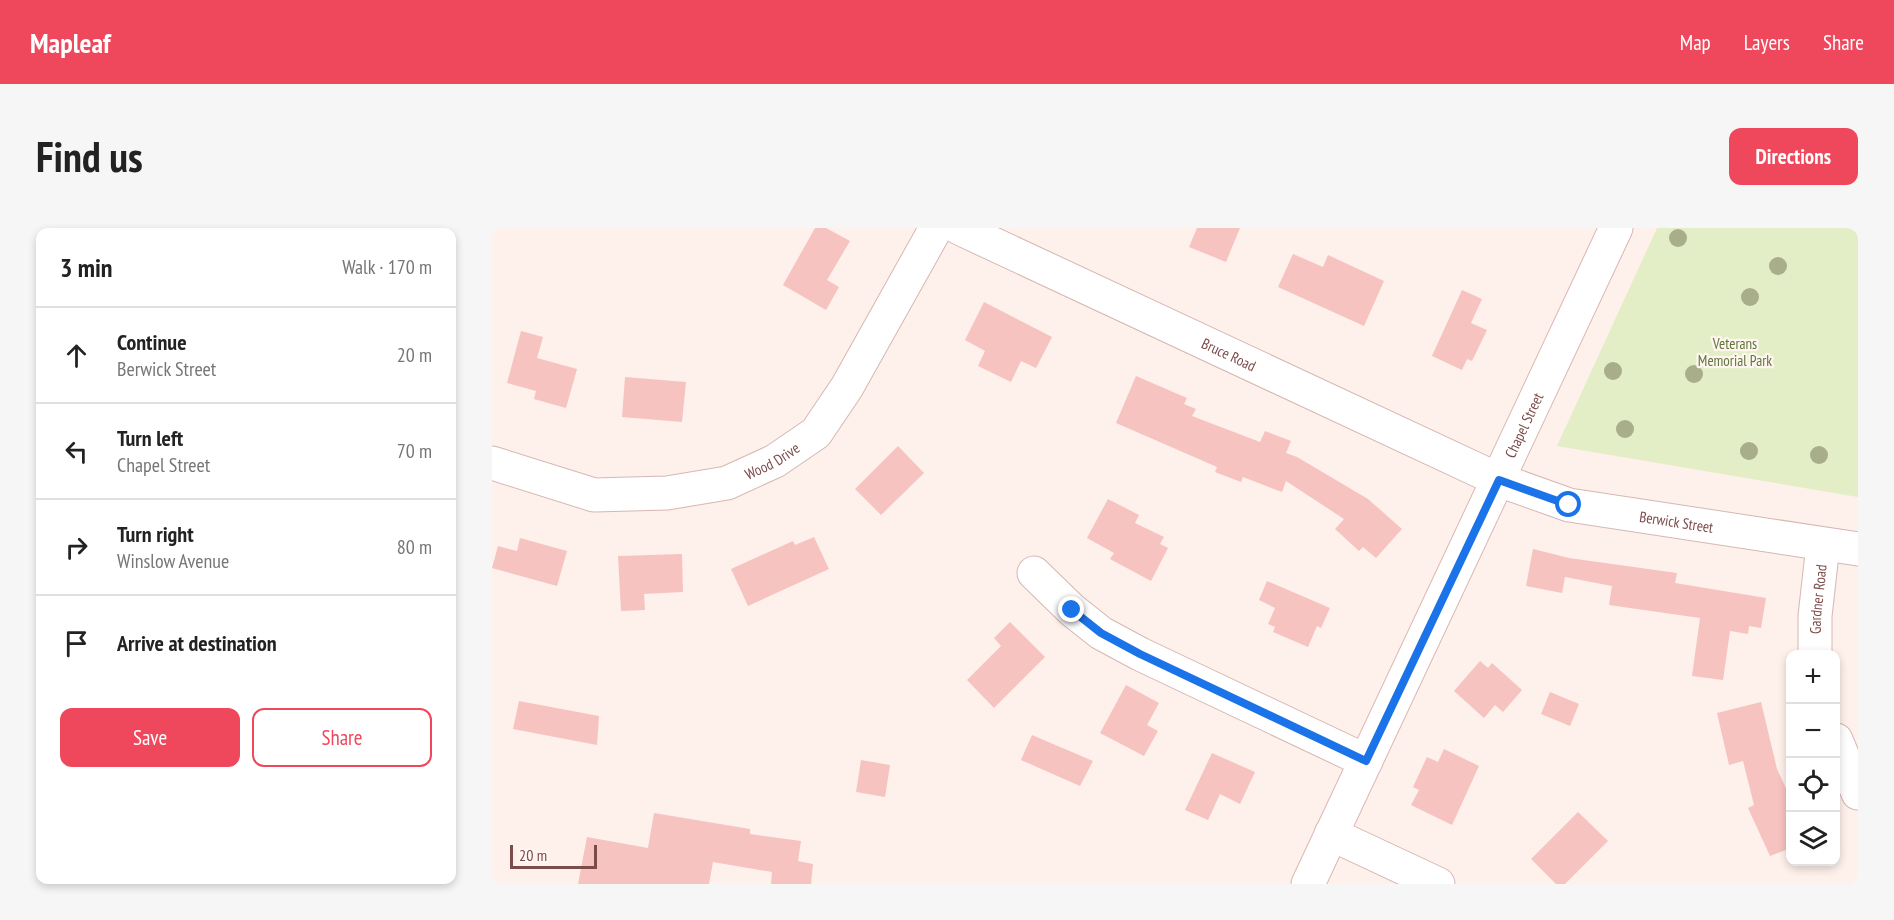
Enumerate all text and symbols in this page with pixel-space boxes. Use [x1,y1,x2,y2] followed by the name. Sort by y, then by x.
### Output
[30,24,111,61] text: Mapleaf
[1680,29,1711,56] text: Map
[1744,29,1790,56] text: Layers
[1823,29,1864,56] text: Share
[1729,128,1858,185] button: Directions
[36,129,143,184] text: Find us
[60,251,113,284] text: 3 min
[342,254,432,280] text: Walk · 170 m
[117,328,187,356] text: Continue
[1199,333,1259,375] street label: Bruce Road
[1698,334,1772,370] park label: Veterans Memorial Park
[60,339,93,372] icon: ahead
[397,342,432,368] text: 20 m
[117,356,216,382] text: Berwick Street
[1500,389,1547,461] street label: Chapel Street
[117,424,183,452] text: Turn left
[60,435,93,468] icon: left
[397,438,432,464] text: 70 m
[742,438,803,483] street label: Wood Drive
[117,452,210,478] text: Chapel Street
[1555,491,1581,517] route start
[1638,506,1715,536] street label: Berwick Street
[117,520,194,548] text: Turn right
[60,531,93,564] icon: right
[397,534,432,560] text: 80 m
[117,548,229,574] text: Winslow Avenue
[1806,563,1830,634] street label: Gardner Road
[1058,596,1084,622] route end
[60,627,93,660] icon: arrive
[117,629,277,657] text: Arrive at destination
[1786,650,1840,866] map controls
[1786,650,1840,704] button: +
[1786,704,1840,758] button: −
[60,708,240,767] button: Save
[252,708,432,767] button: Share
[1786,758,1840,812] button: locate
[1786,812,1840,866] button: layers
[510,842,597,870] scale bar
[519,845,547,865] text: 20 m

